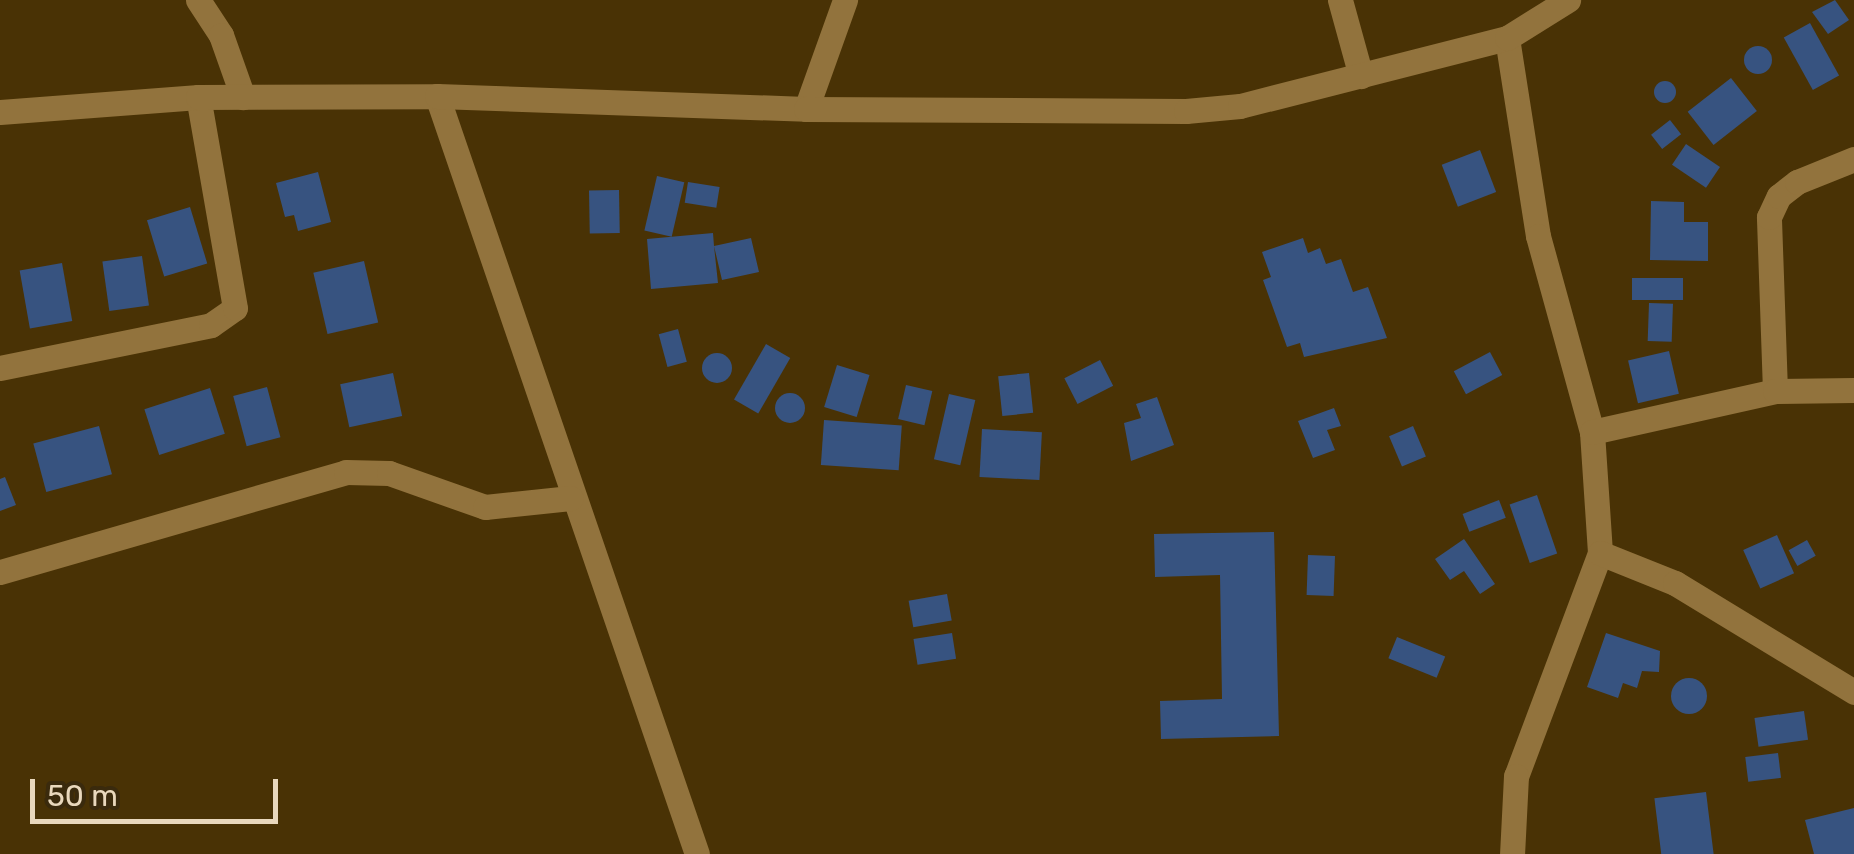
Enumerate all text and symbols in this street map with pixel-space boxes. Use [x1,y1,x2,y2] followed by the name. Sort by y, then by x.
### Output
[35,759,282,821] scale bar
[47,778,118,814] text: 50 m

